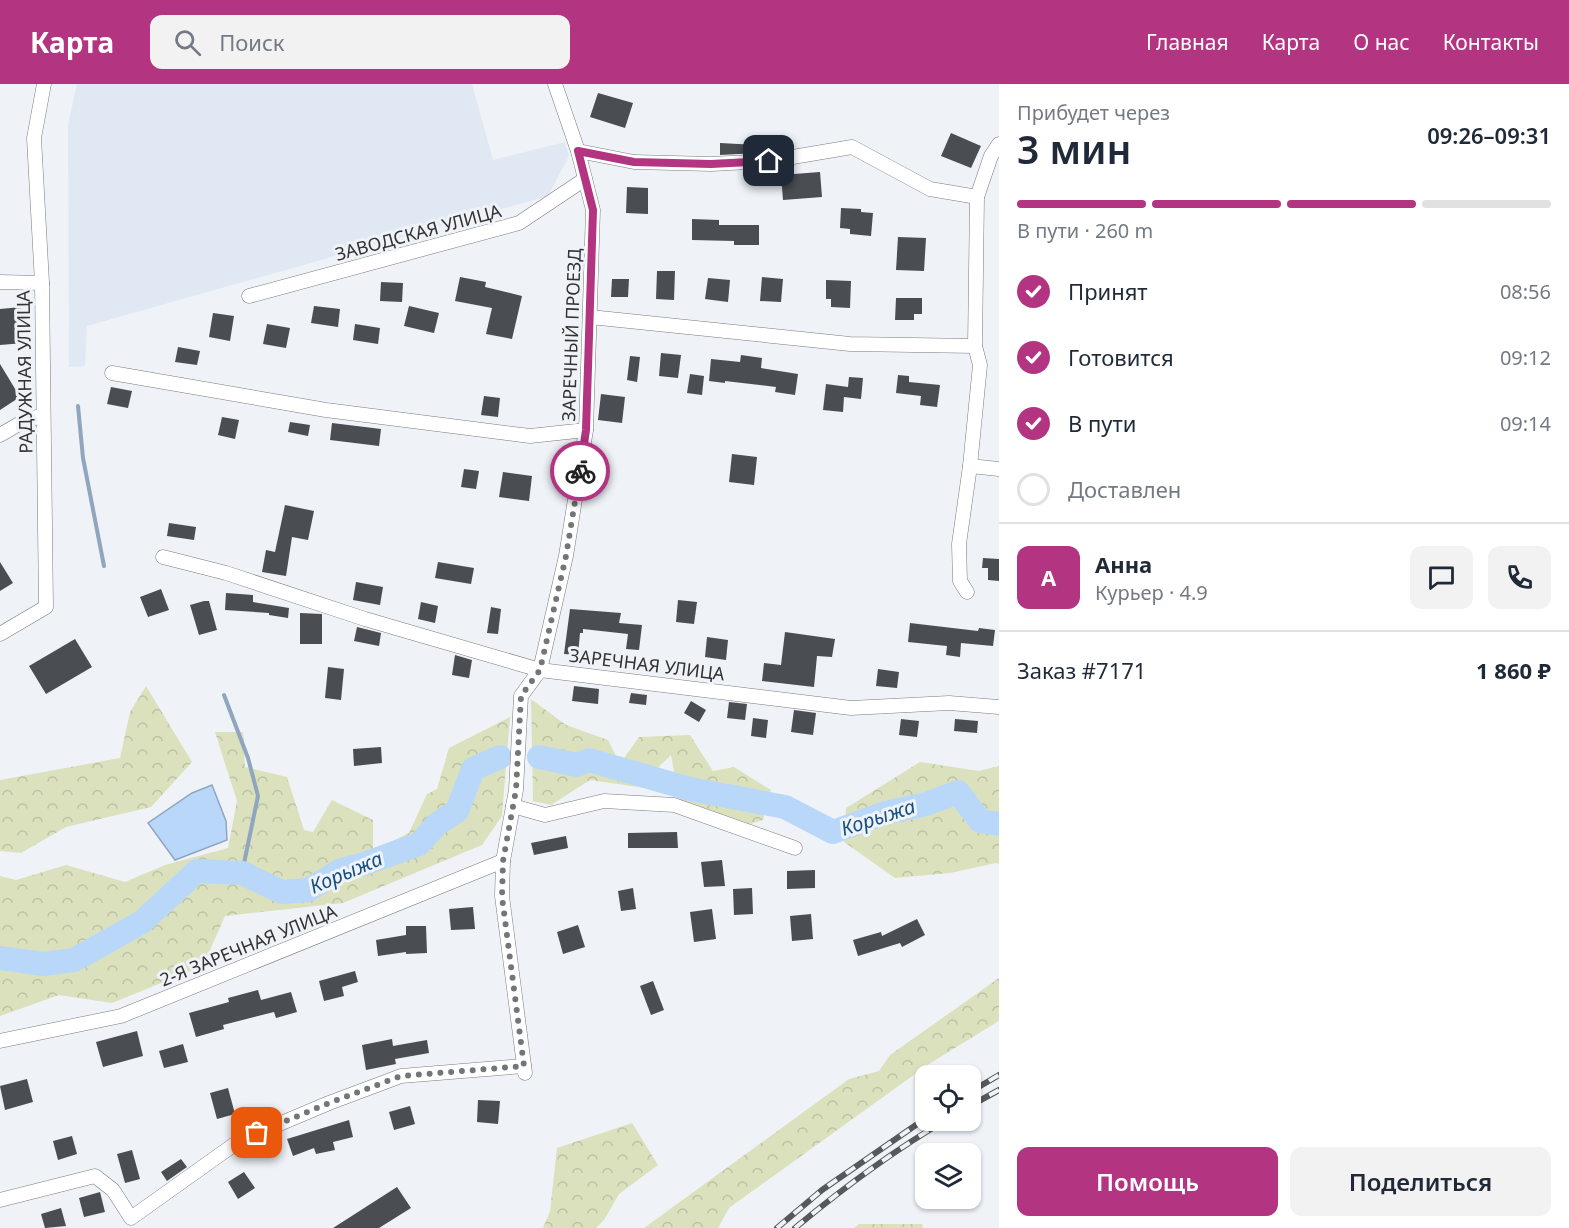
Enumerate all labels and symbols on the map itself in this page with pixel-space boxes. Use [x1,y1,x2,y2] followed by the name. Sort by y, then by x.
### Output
[743,135,794,186] pin
[332,198,504,266] street label: ЗАВОДСКАЯ УЛИЦА
[556,248,586,422] street label: ЗАРЕЧНЫЙ ПРОЕЗД
[11,290,37,454] street label: РАДУЖНАЯ УЛИЦА
[550,441,610,501] courier
[568,643,727,685] street label: ЗАРЕЧНАЯ УЛИЦА
[837,792,919,842] water label: Корыжа
[305,845,387,899] water label: Корыжа
[156,898,340,991] street label: 2-Я ЗАРЕЧНАЯ УЛИЦА
[231,1107,282,1158] pin

